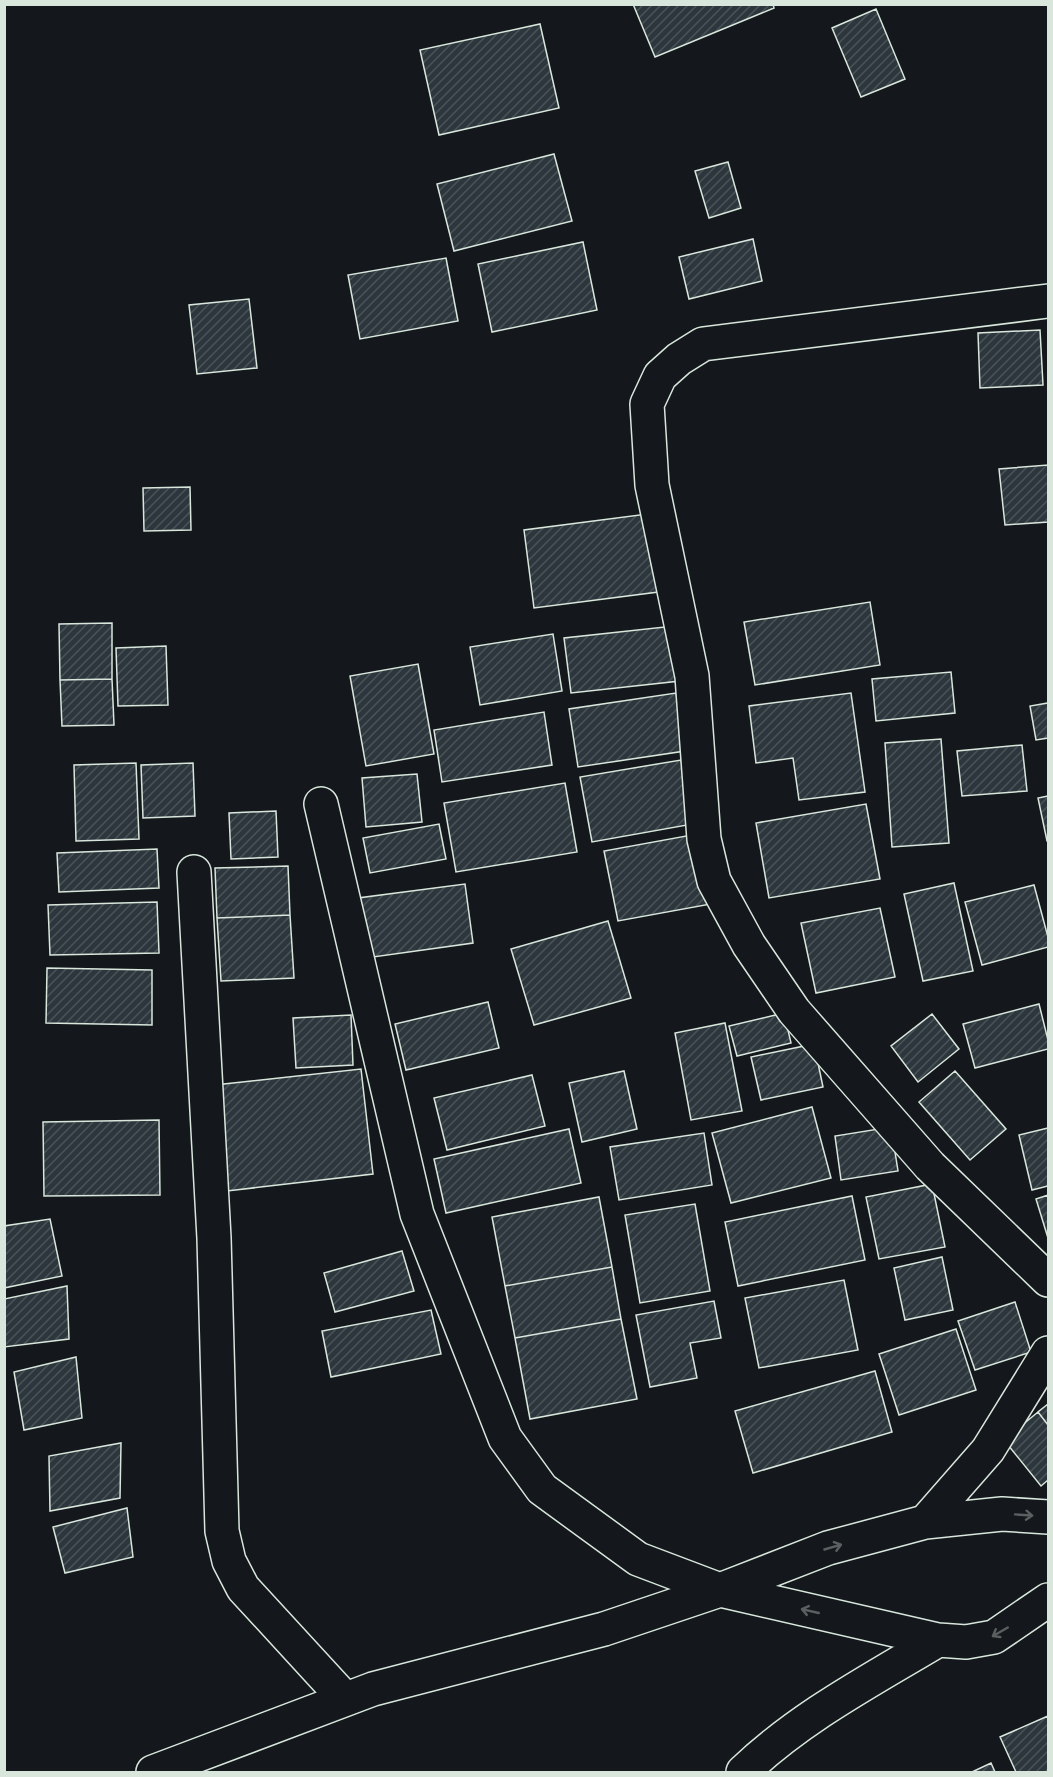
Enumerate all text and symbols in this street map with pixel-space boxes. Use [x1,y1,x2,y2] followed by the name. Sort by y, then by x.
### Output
[1014,1510,1034,1521] one-way arrow
[823,1541,842,1552] one-way arrow
[801,1604,820,1616] one-way arrow
[992,1626,1009,1638] one-way arrow

